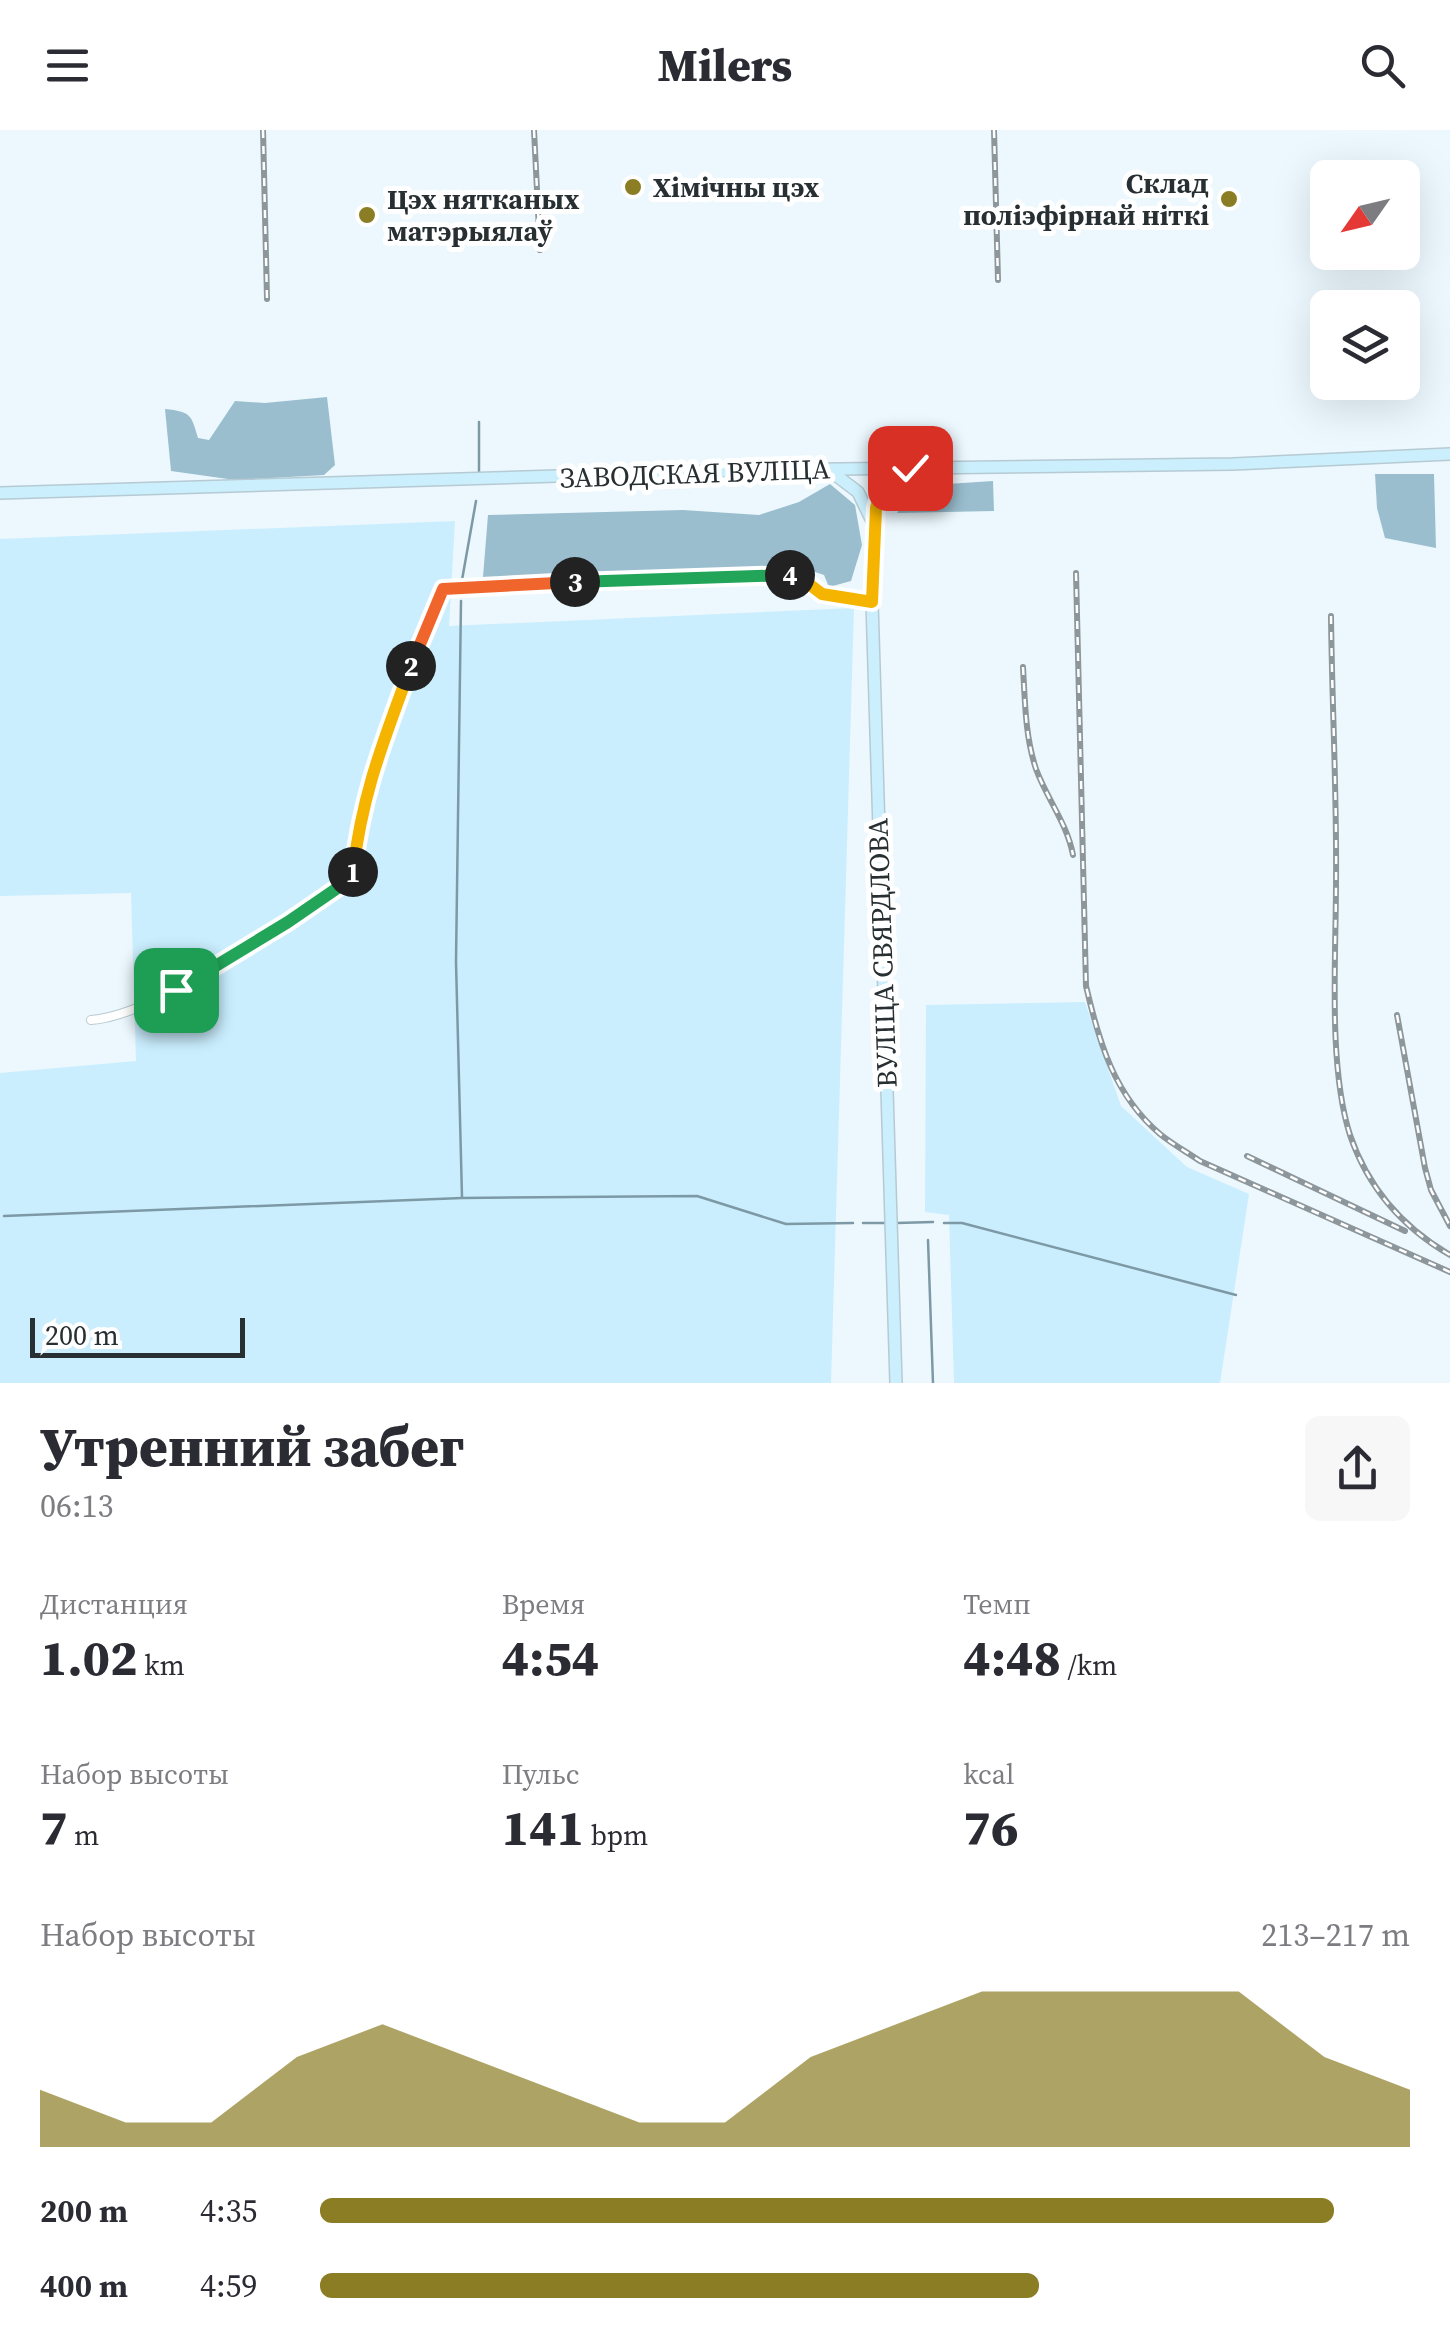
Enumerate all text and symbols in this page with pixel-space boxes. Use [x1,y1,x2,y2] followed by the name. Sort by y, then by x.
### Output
[658,34,792,96] text: Milers
[40,38,95,93] icon: menu
[1355,38,1410,93] icon: search
[1310,160,1420,270] north arrow
[1310,160,1420,400] map controls
[963,164,1209,234] place label: Склад поліэфірнай ніткі
[653,168,820,206] place label: Хімічны цэх
[622,176,644,198] marker: Хімічны цэх
[387,180,580,250] place label: Цэх нятканых матэрыялаў
[1218,188,1240,210] marker: Склад поліэфірнай ніткі
[356,204,378,226] marker: Цэх нятканых матэрыялаў
[1310,290,1420,400] button: layers
[868,426,953,511] pin
[883,441,938,496] icon: check
[559,449,831,497] street label: ЗАВОДСКАЯ ВУЛІЦА
[765,550,815,600] pin: 4
[782,556,798,594] text: 4
[550,557,600,607] pin: 3
[567,563,583,601] text: 3
[386,641,436,691] pin: 2
[403,647,419,685] text: 2
[858,817,906,1089] street label: ВУЛІЦА СВЯРДЛОВА
[328,847,378,897] pin: 1
[345,853,361,891] text: 1
[134,948,219,1033] pin
[149,963,204,1018] icon: arrive
[30,1313,245,1358] scale bar
[45,1316,119,1354] text: 200 m
[40,1409,464,1484] text: Утренний забег
[1305,1416,1410,1521] button: share
[40,1484,114,1528] text: 06:13
[40,1585,188,1623] text: Дистанция
[502,1585,585,1623] text: Время
[963,1585,1031,1623] text: Темп
[40,1623,138,1692] text: 1.02
[502,1623,599,1692] text: 4:54
[963,1623,1061,1692] text: 4:48
[138,1646,185,1684] text: km
[1061,1646,1117,1684] text: /km
[40,1755,229,1793] text: Набор высоты
[502,1755,579,1793] text: Пульс
[963,1755,1014,1793] text: kcal
[40,1793,68,1862] text: 7
[502,1793,584,1862] text: 141
[963,1793,1018,1862] text: 76
[68,1816,99,1854] text: m
[584,1816,648,1854] text: bpm
[40,1913,256,1957] text: Набор высоты
[1261,1913,1410,1957] text: 213–217 m
[40,2189,128,2233] text: 200 m
[200,2189,258,2233] text: 4:35
[40,2264,128,2308] text: 400 m
[200,2264,258,2308] text: 4:59

